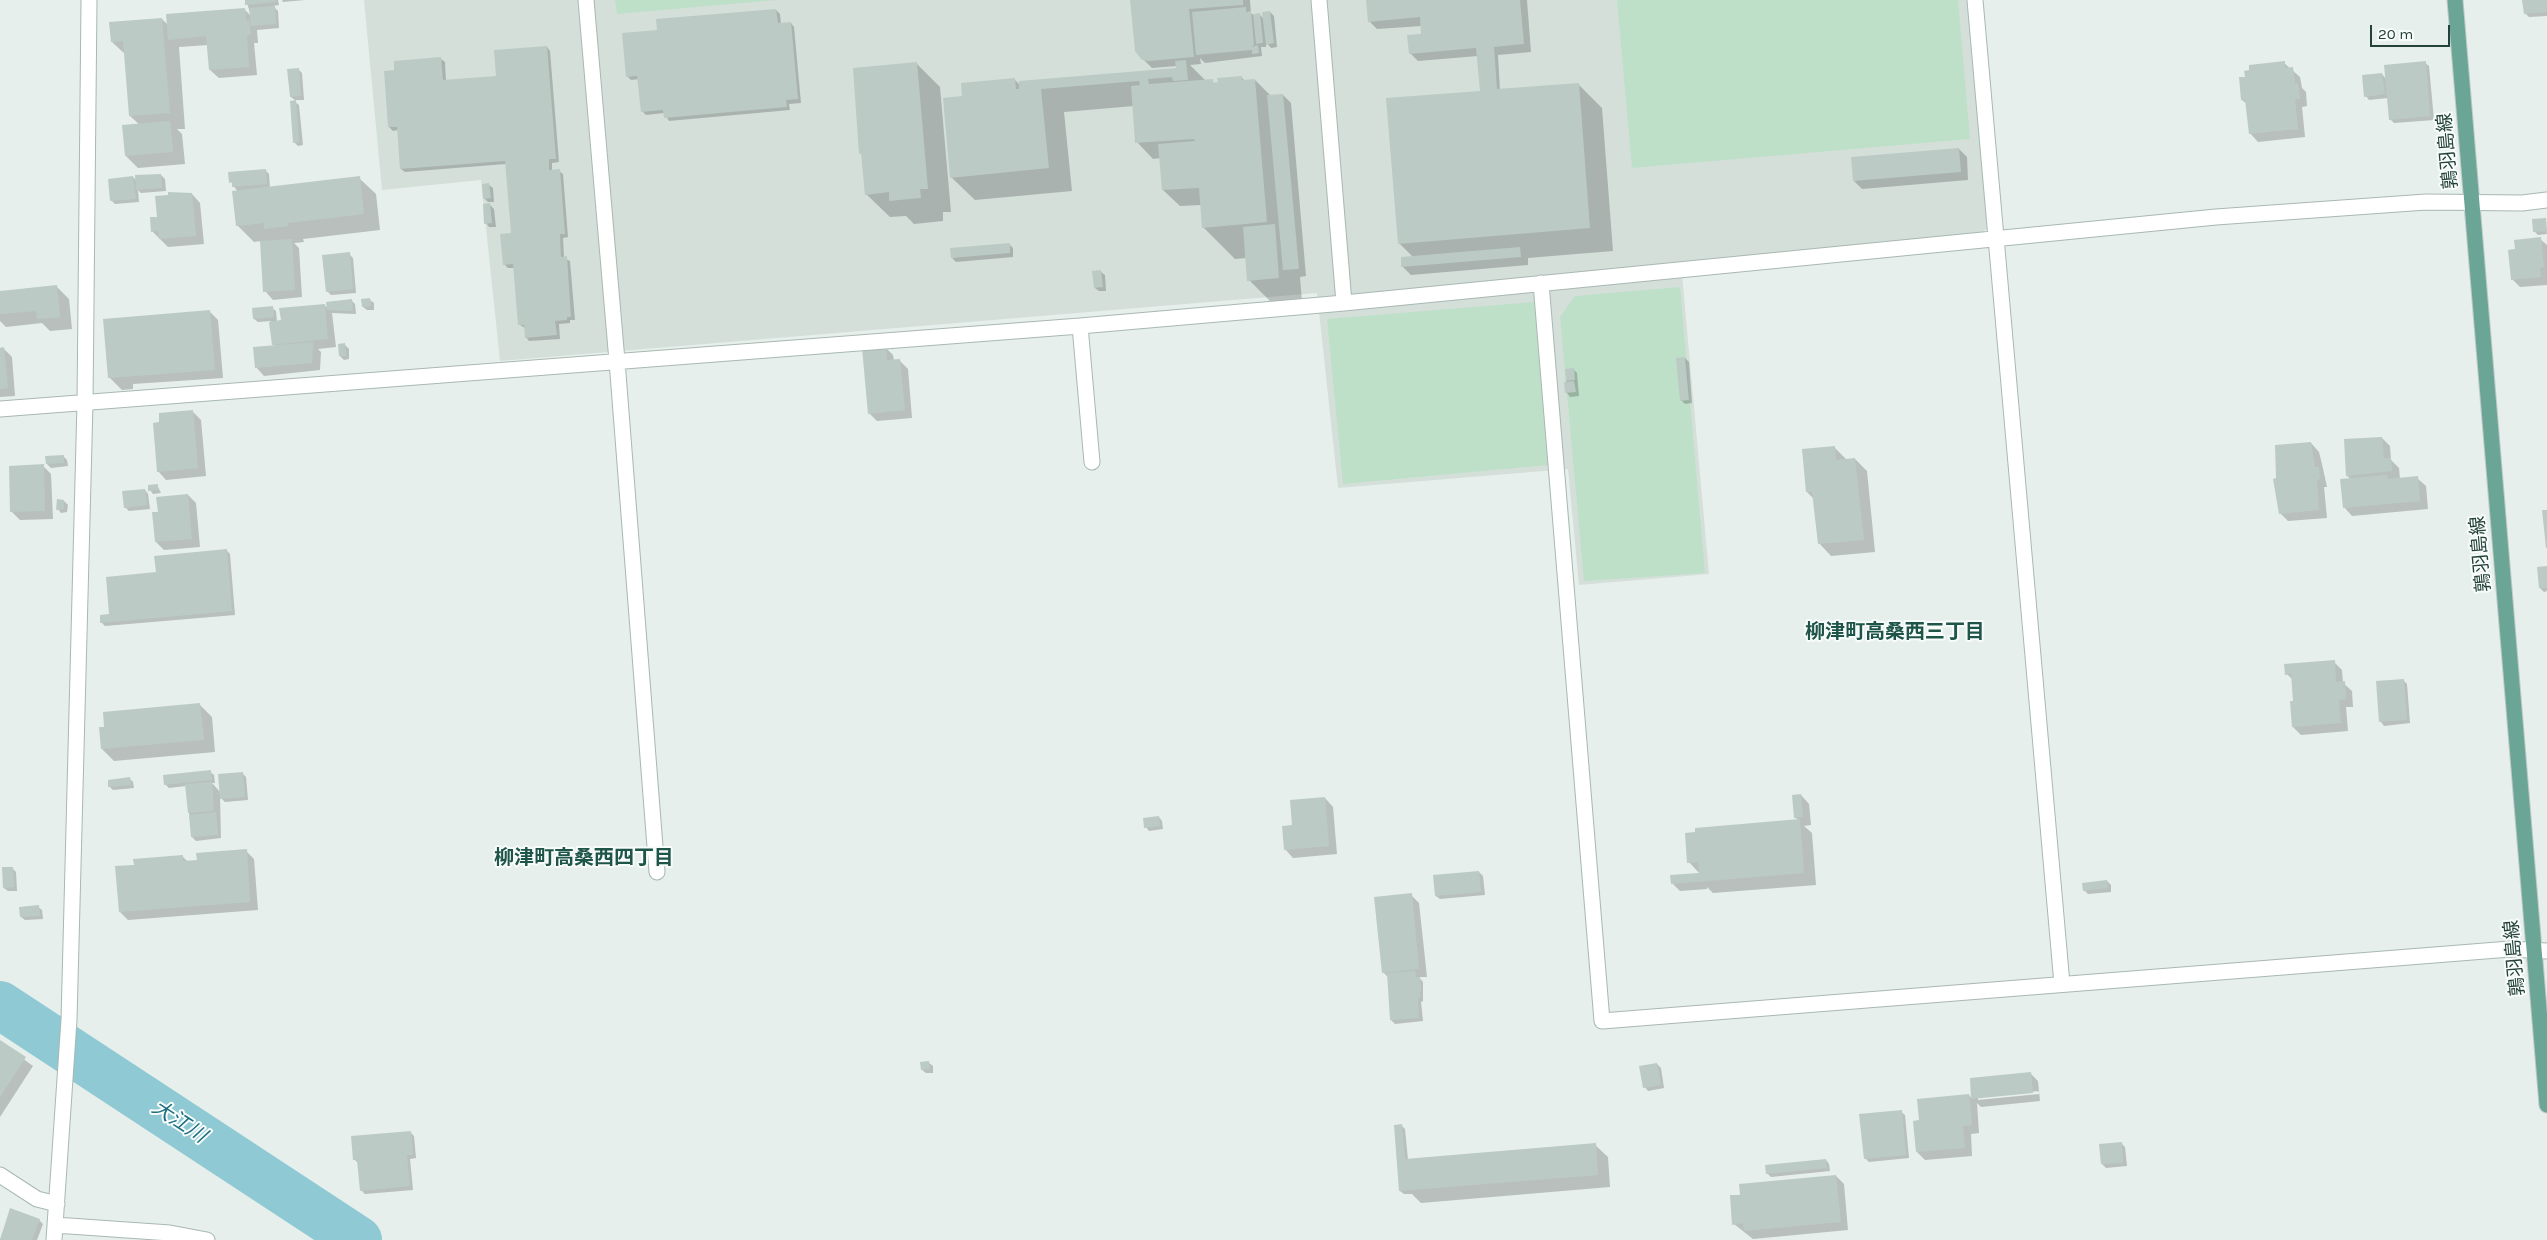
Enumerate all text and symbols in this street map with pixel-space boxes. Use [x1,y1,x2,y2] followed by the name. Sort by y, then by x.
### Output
[2372,15,2452,47] scale bar
[2378,25,2413,43] text: 20 m
[2433,112,2463,190] street label: 鶉羽島線
[2466,515,2496,593] street label: 鶉羽島線
[1805,620,1985,644] district label: 柳津町高桑西三丁目
[494,846,674,870] district label: 柳津町高桑西四丁目
[2500,919,2530,997] street label: 鶉羽島線
[147,1096,211,1148] water label: 大江川

